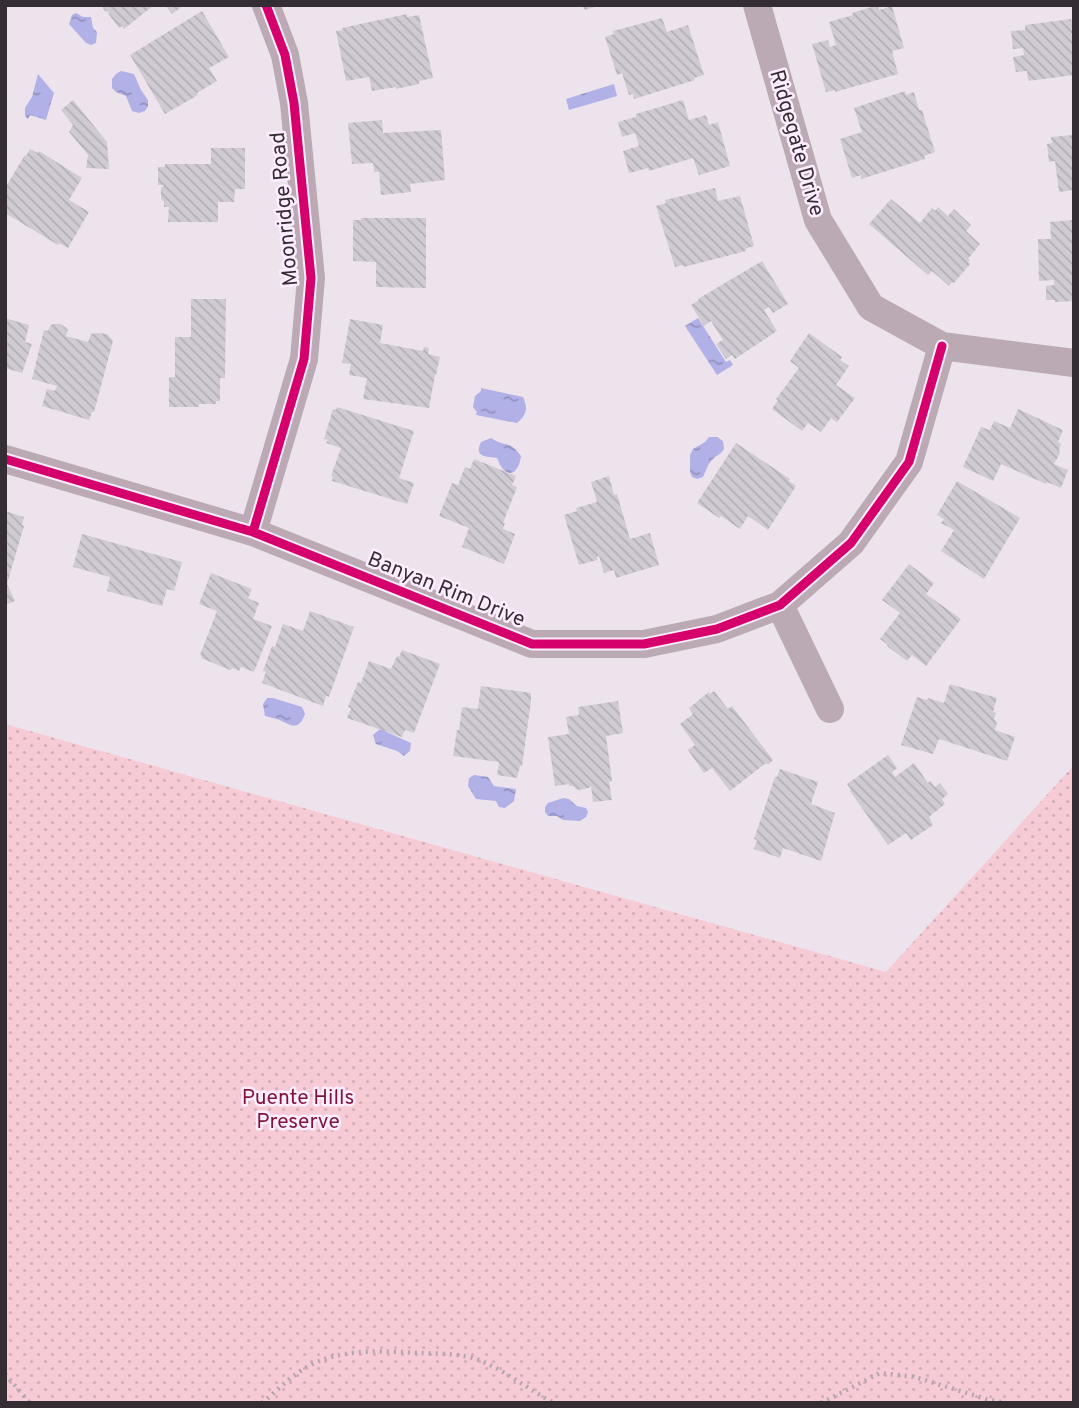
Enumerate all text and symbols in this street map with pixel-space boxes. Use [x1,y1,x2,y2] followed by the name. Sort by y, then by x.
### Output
[762,67,830,219] street label: Ridgegate Drive
[265,131,305,287] street label: Moonridge Road
[363,546,529,634] street label: Banyan Rim Drive
[242,1085,354,1136] park label: Puente Hills Preserve

